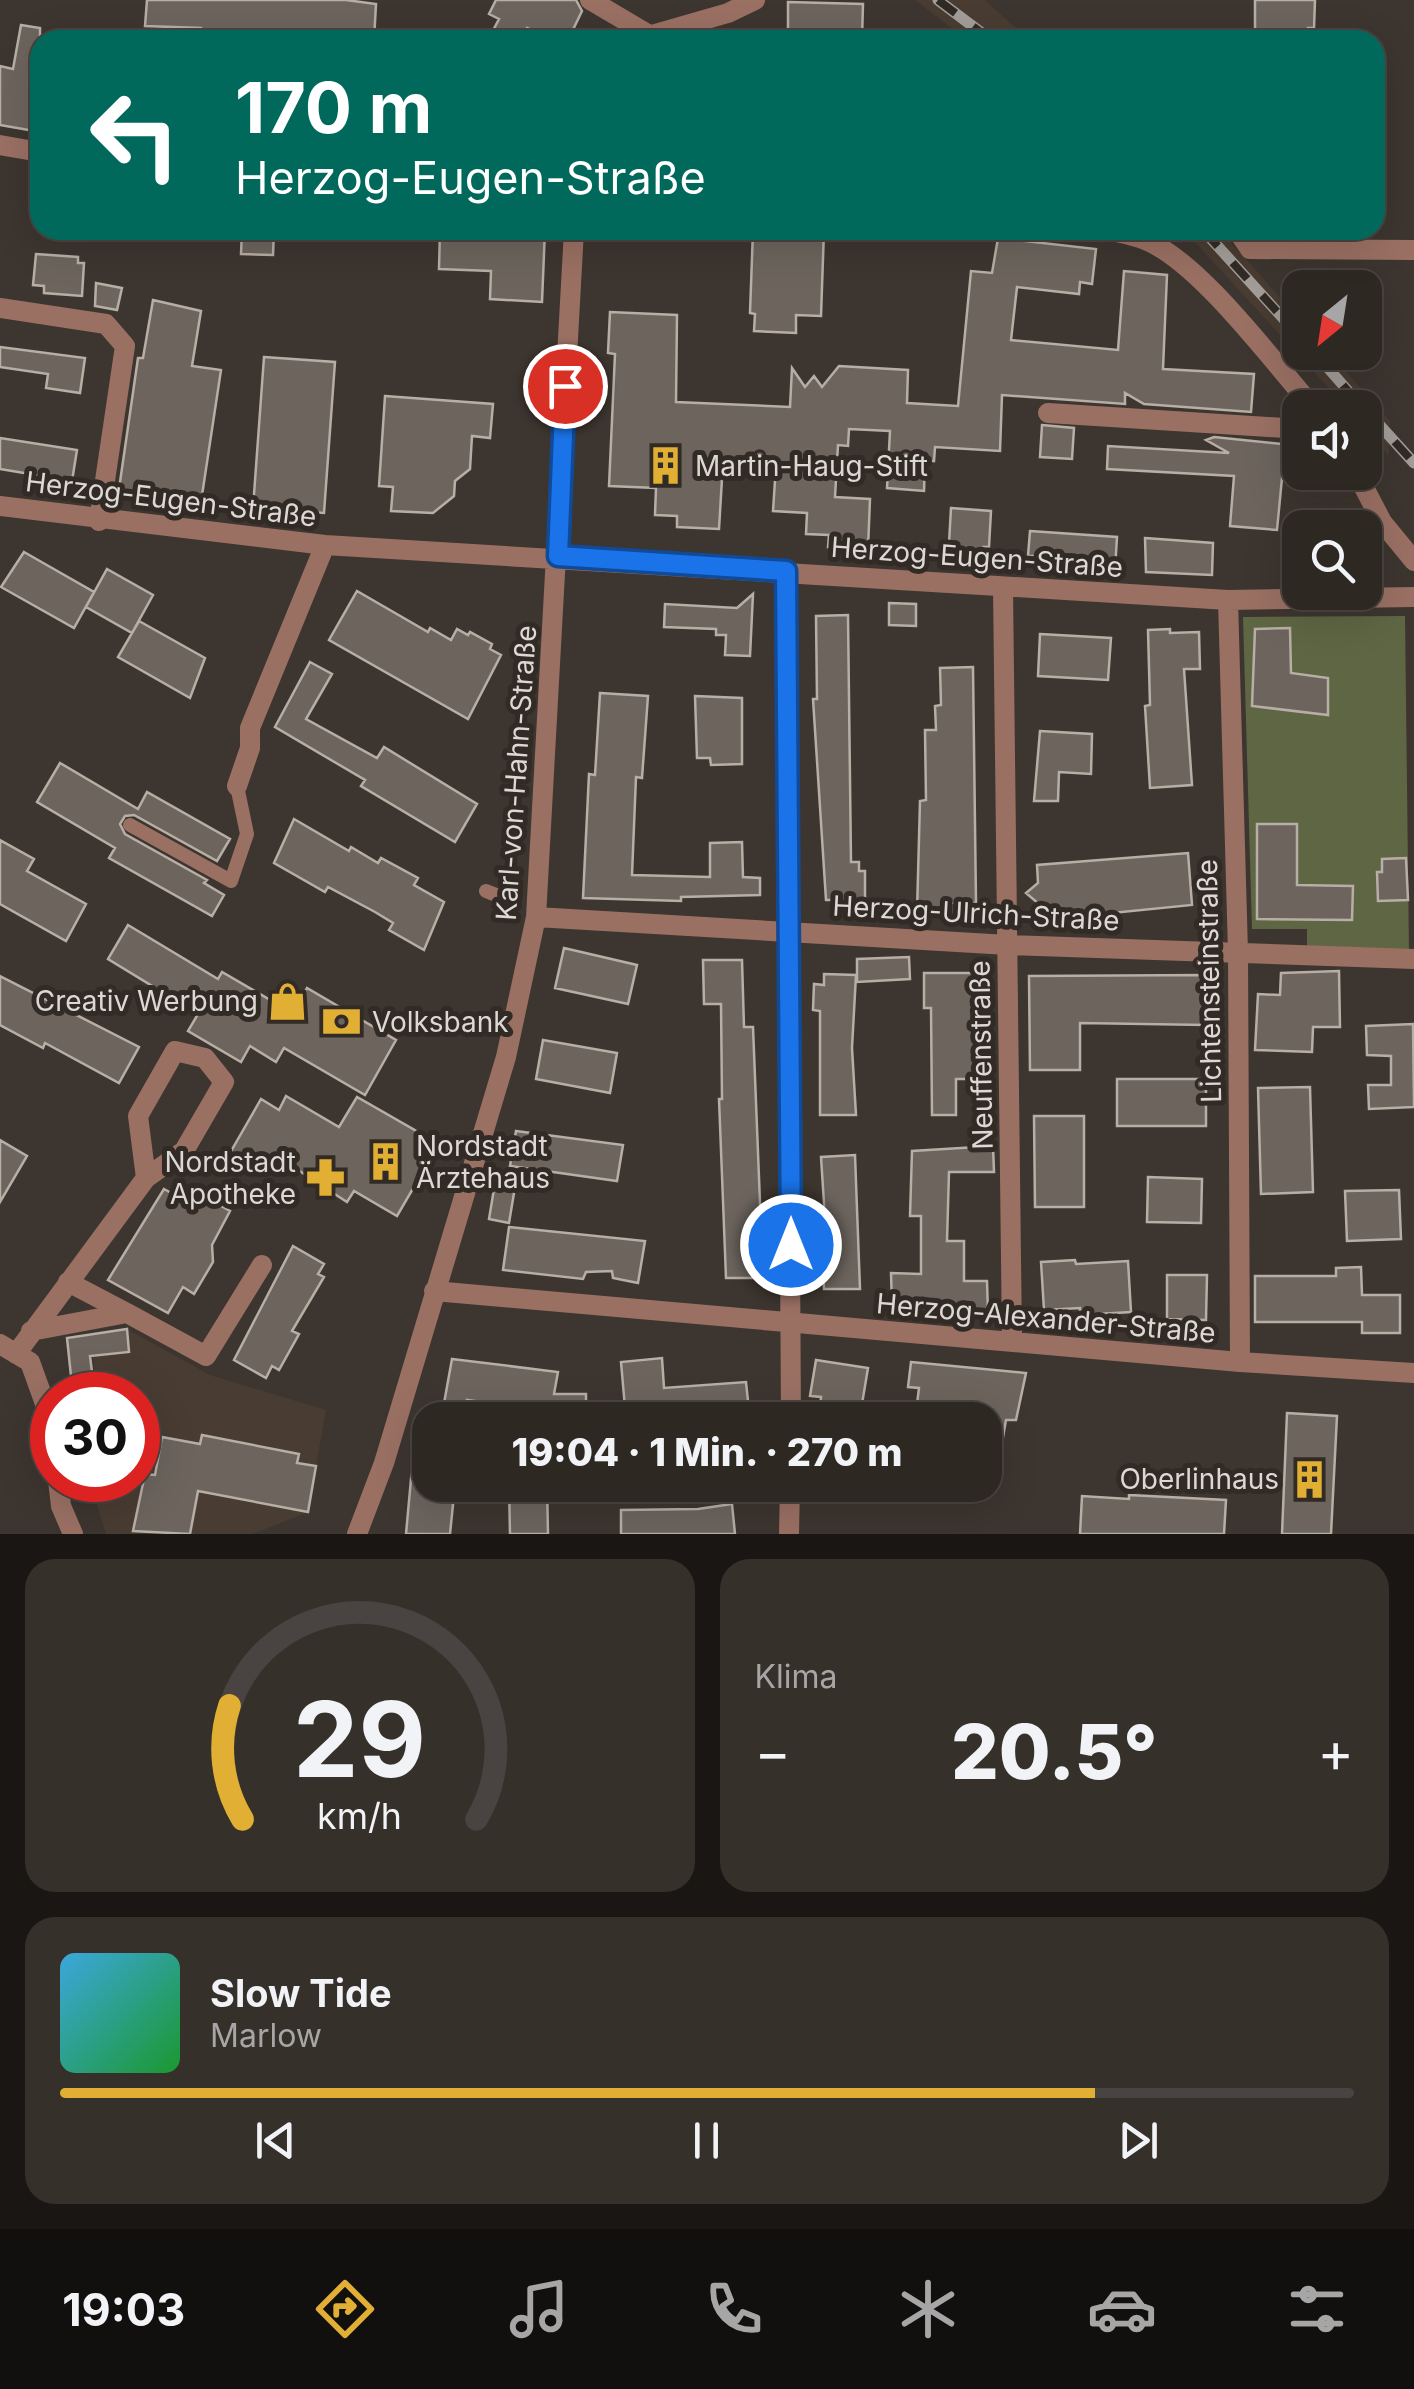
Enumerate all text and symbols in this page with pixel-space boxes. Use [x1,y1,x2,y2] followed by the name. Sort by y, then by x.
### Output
[235,65,432,150] text: 170 m
[70,70,200,200] icon: left
[235,150,706,205] text: Herzog-Eugen-Straße
[1282,270,1382,370] north arrow
[1282,270,1382,610] map controls
[523,344,608,429] pin
[538,359,593,414] icon: arrive
[1282,390,1382,490] button: sound
[644,445,686,487] building icon: Martin-Haug-Stift
[695,449,928,483] place label: Martin-Haug-Stift
[24,464,318,534] street label: Herzog-Eugen-Straße
[1282,510,1382,610] button: search
[830,530,1124,584] street label: Herzog-Eugen-Straße
[489,624,543,922] street label: Karl-von-Hahn-Straße
[1190,859,1228,1103] street label: Lichtensteinstraße
[832,889,1120,937] street label: Herzog-Ulrich-Straße
[962,960,1000,1150] street label: Neuffenstraße
[267,980,309,1022] shop icon: Creativ Werbung
[35,984,258,1018] place label: Creativ Werbung
[321,1001,363,1043] bank icon: Volksbank
[372,1005,509,1039] place label: Volksbank
[416,1129,550,1195] place label: Nordstadt Ärztehaus
[365,1141,407,1183] building icon: Nordstadt Ärztehaus
[164,1145,296,1211] place label: Nordstadt Apotheke
[305,1157,347,1199] pharmacy icon: Nordstadt Apotheke
[739,1193,843,1297] position arrow
[875,1286,1217,1350] street label: Herzog-Alexander-Straße
[30,1372,160,1502] speed limit sign: 30
[511,1429,903,1475] text: 19:04 · 1 Min. · 270 m
[1288,1458,1330,1500] building icon: Oberlinhaus
[1119,1462,1279,1496] place label: Oberlinhaus
[755,1657,838,1696] text: Klima
[293,1676,426,1802] text: 29
[951,1706,1158,1797] text: 20.5°
[755,1719,791,1785] text: −
[1318,1719,1354,1785] text: +
[317,1794,402,1838] text: km/h
[210,1970,392,2016] text: Slow Tide
[210,2016,322,2055] text: Marlow
[248,2113,303,2168] icon: previous
[679,2113,734,2168] icon: pause
[1111,2113,1166,2168] icon: next
[310,2274,380,2344] icon: directions
[504,2274,574,2344] icon: music
[699,2274,769,2344] icon: phone
[893,2274,963,2344] icon: climate
[1087,2274,1157,2344] icon: car
[1282,2274,1352,2344] icon: filters
[62,2282,185,2337] text: 19:03

